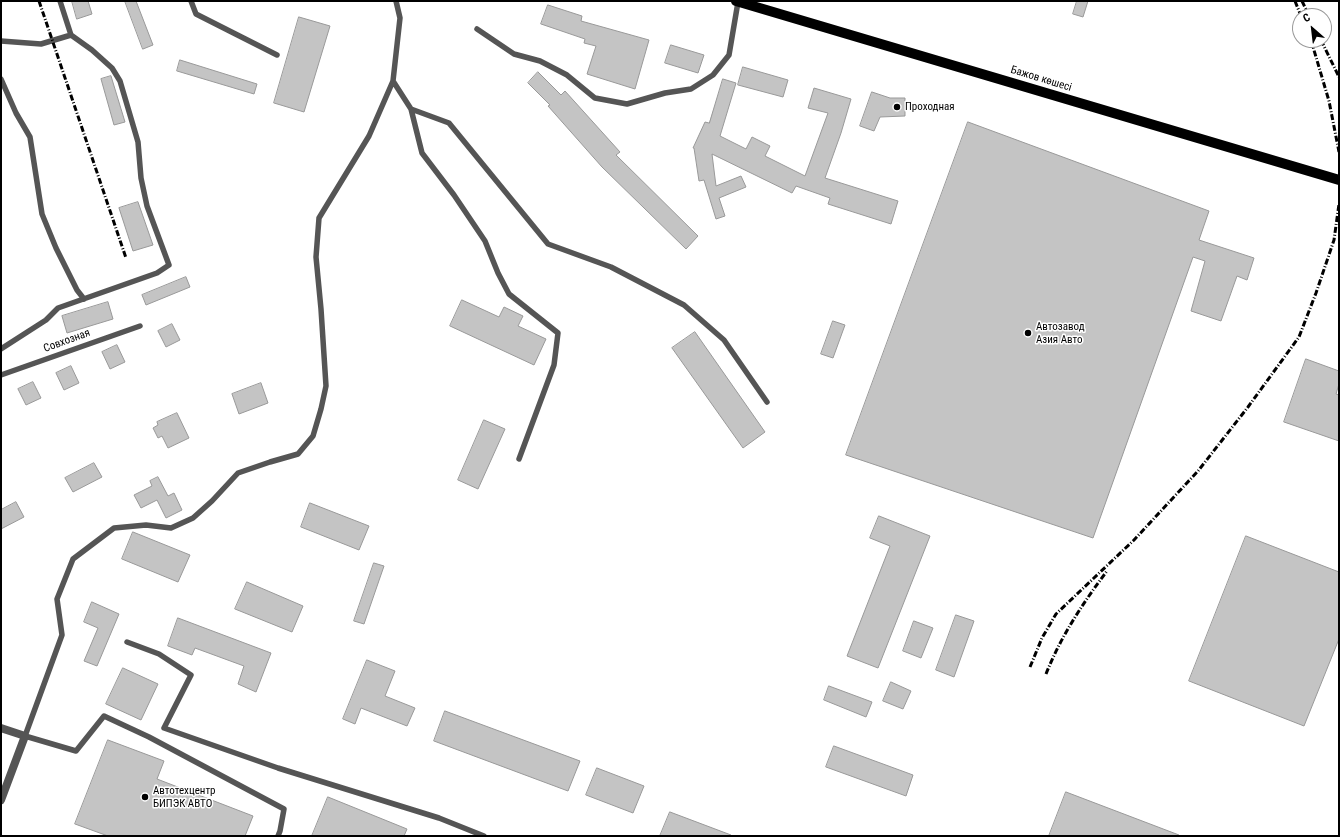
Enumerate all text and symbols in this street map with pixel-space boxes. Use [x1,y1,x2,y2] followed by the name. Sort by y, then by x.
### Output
[1292,8,1332,48] north arrow
[1301,11,1312,25] text: С
[1009,63,1073,95] street label: Бажов көшесі
[905,100,955,114] place label: Проходная
[892,102,902,112] marker: Проходная
[1036,320,1085,346] place label: Автозавод Азия Авто
[42,326,92,356] street label: Совхозная
[1023,328,1033,338] marker: Автозавод Азия Авто
[153,784,216,810] place label: Автотехцентр БИПЭК АВТО
[140,792,150,802] marker: Автотехцентр БИПЭК АВТО

